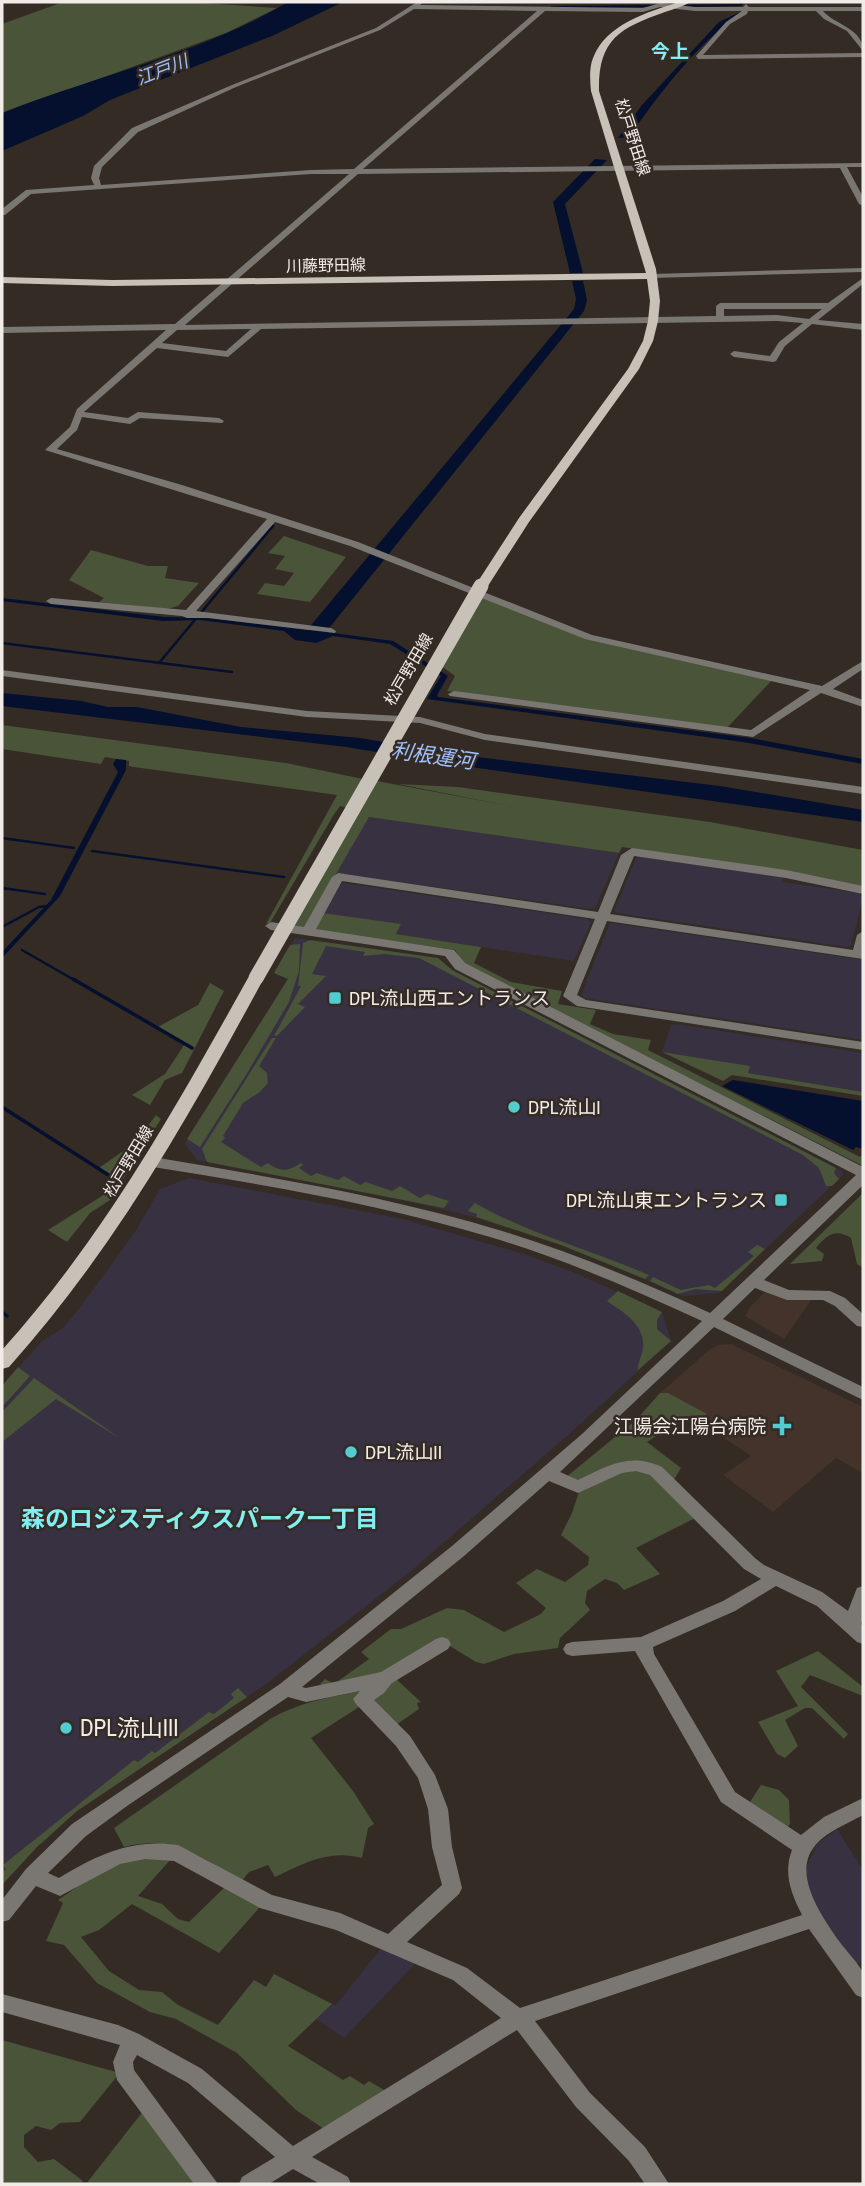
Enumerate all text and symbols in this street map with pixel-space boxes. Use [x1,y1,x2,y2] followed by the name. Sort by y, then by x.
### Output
[651,38,689,64] district label: 今上
[132,47,193,91] water label: 江戸川
[610,96,656,178] street label: 松戸野田線
[286,253,366,277] street label: 川藤野田線
[378,629,438,709] street label: 松戸野田線
[389,735,481,776] water label: 利根運河
[349,985,550,1011] place label: DPL流山西エントランス
[327,990,343,1006] marker: DPL流山西エントランス
[528,1094,601,1120] place label: DPL流山I
[506,1099,522,1115] marker: DPL流山I
[98,1121,158,1201] street label: 松戸野田線
[566,1187,767,1213] place label: DPL流山東エントランス
[773,1192,789,1208] marker: DPL流山東エントランス
[614,1413,766,1439] place label: 江陽会江陽台病院
[772,1416,792,1436] marker: 江陽会江陽台病院
[365,1439,442,1465] place label: DPL流山II
[343,1444,359,1460] marker: DPL流山II
[21,1502,379,1534] district label: 森のロジスティクスパーク一丁目
[80,1712,178,1743] place label: DPL流山III
[58,1720,74,1736] marker: DPL流山III

